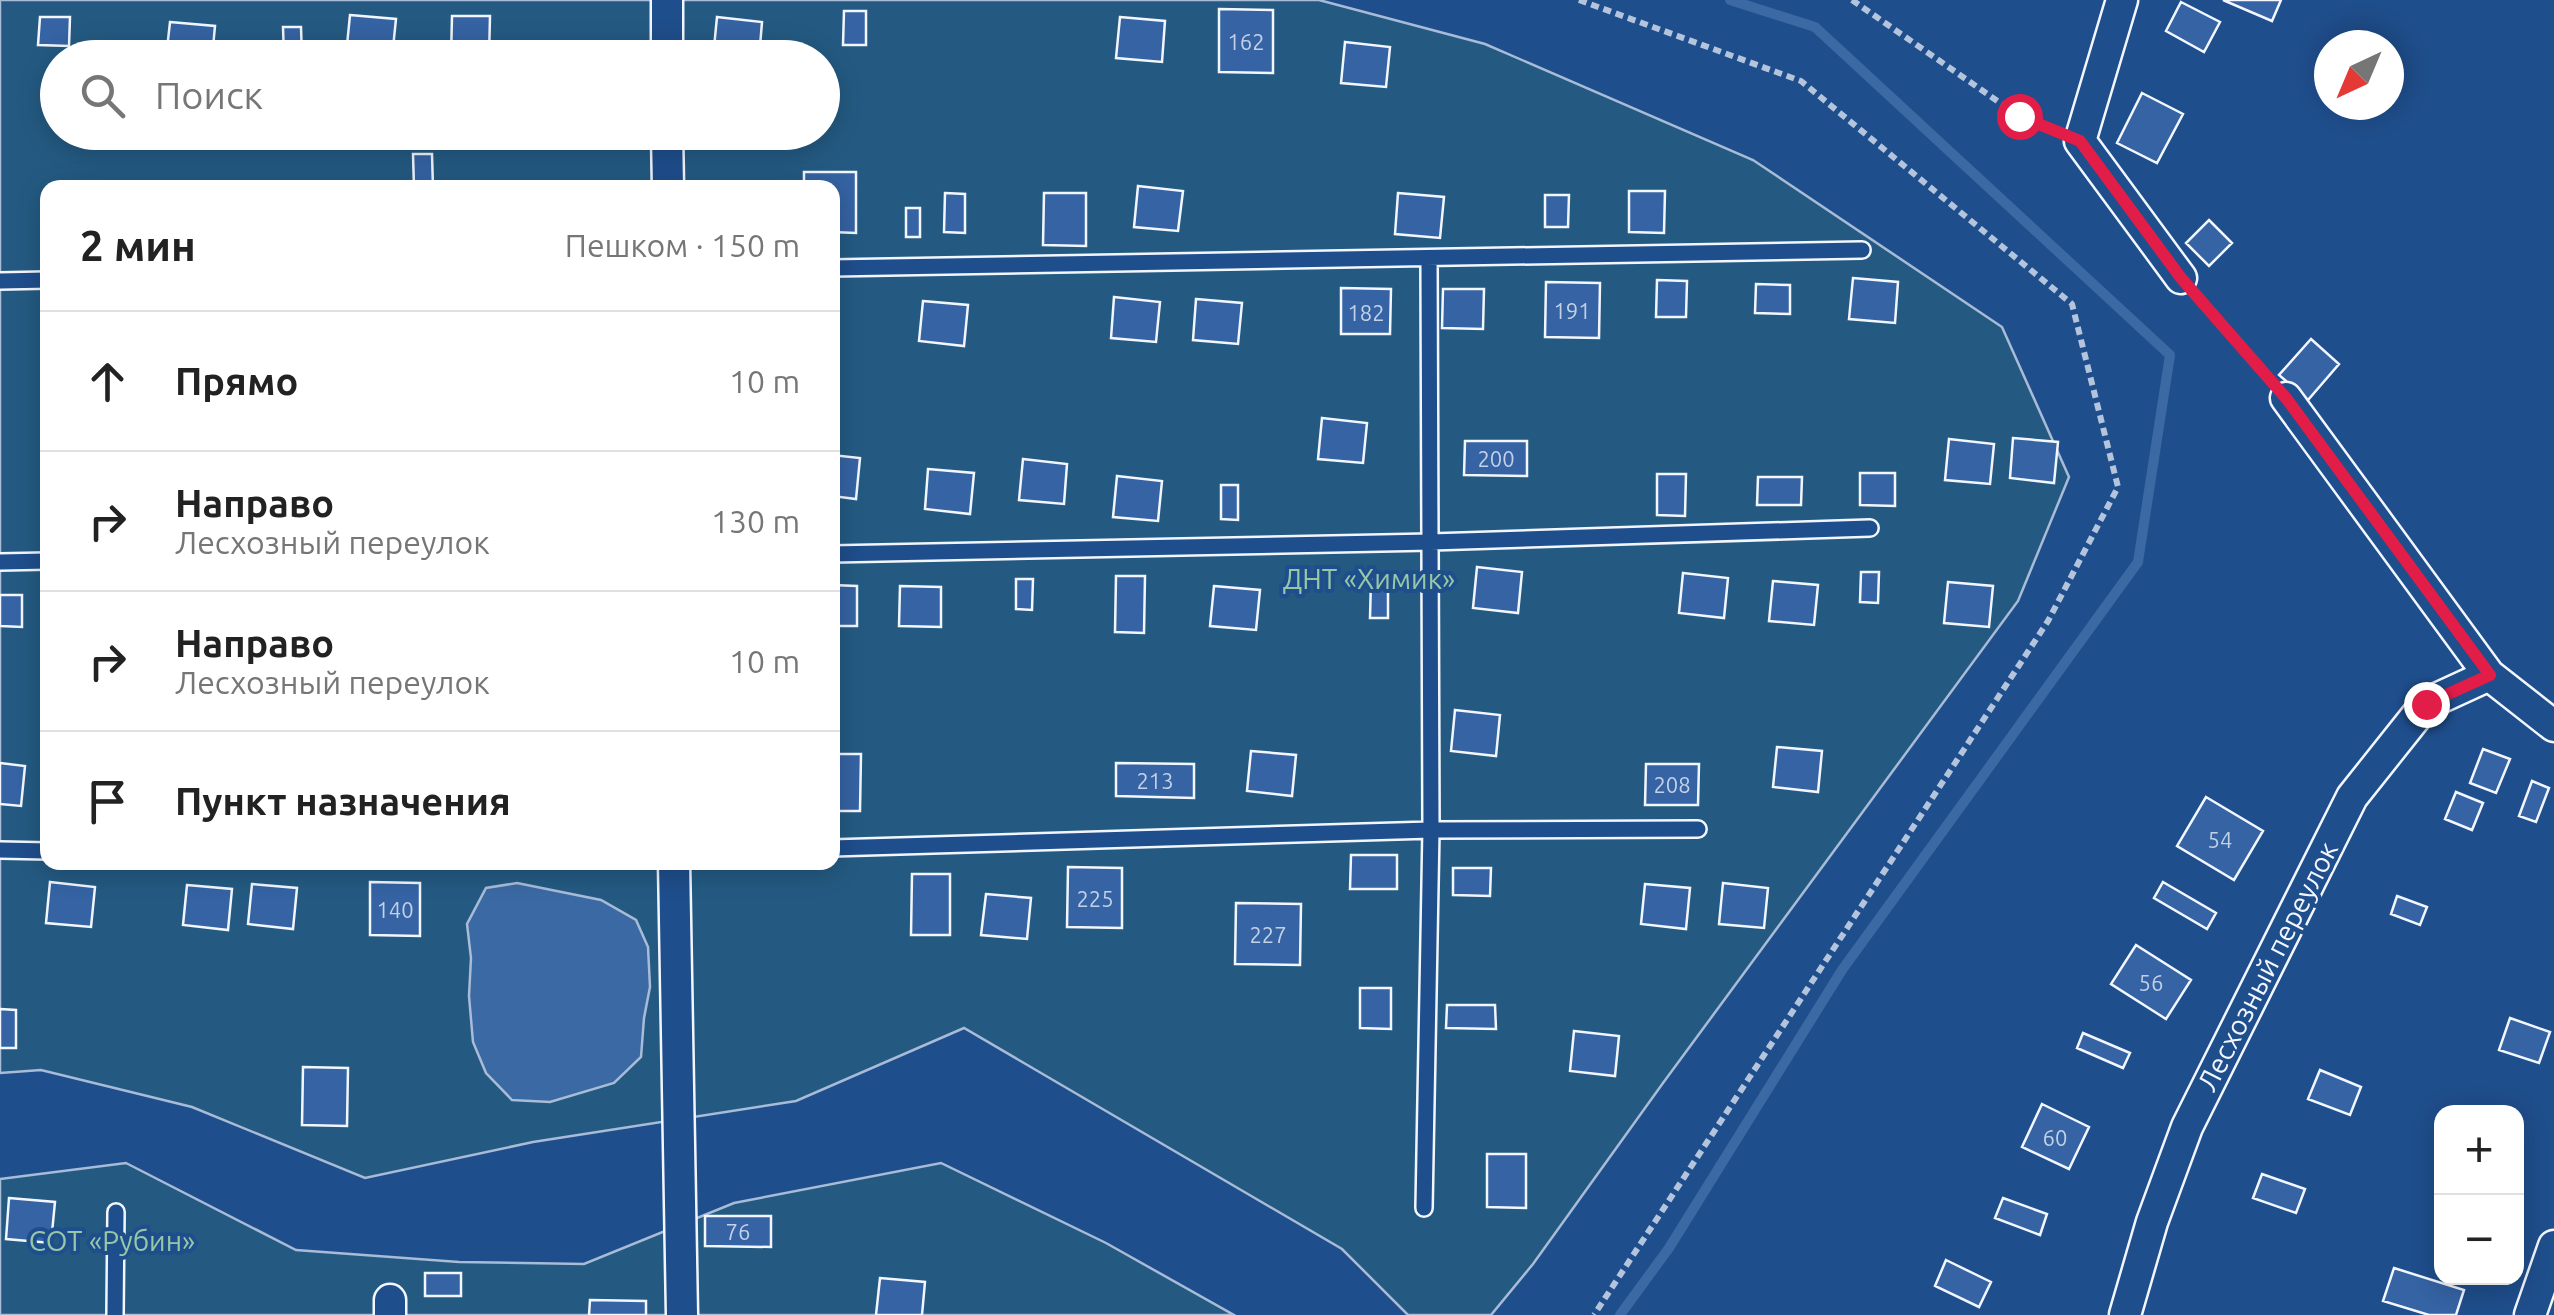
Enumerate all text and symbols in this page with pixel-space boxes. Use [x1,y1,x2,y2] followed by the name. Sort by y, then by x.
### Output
[1227,29,1265,54] house number: 162
[2314,30,2404,120] north arrow
[40,40,840,150] search box
[75,68,130,123] icon: search
[155,74,263,116] text: Поиск
[1997,94,2043,140] route start
[80,222,196,269] text: 2 мин
[565,227,800,263] text: Пешком · 150 m
[1553,298,1591,323] house number: 191
[1347,300,1385,325] house number: 182
[80,354,135,409] icon: ahead
[175,360,298,402] text: Прямо
[729,363,800,399] text: 10 m
[1477,446,1515,471] house number: 200
[175,482,334,524] text: Направо
[80,494,135,549] icon: right
[711,503,800,539] text: 130 m
[175,524,490,560] text: Лесхозный переулок
[1283,563,1455,594] park label: ДНТ «Химик»
[175,622,334,664] text: Направо
[80,634,135,689] icon: right
[729,643,800,679] text: 10 m
[175,664,490,700] text: Лесхозный переулок
[2404,682,2450,728] route end
[1136,768,1174,793] house number: 213
[1653,772,1691,797] house number: 208
[80,774,135,829] icon: arrive
[175,780,511,822] text: Пункт назначения
[2208,827,2232,852] house number: 54
[2191,836,2343,1096] street label: Лесхозный переулок
[1076,886,1114,911] house number: 225
[376,897,414,922] house number: 140
[1249,922,1287,947] house number: 227
[2139,970,2163,995] house number: 56
[2434,1105,2524,1285] map controls
[2434,1105,2524,1195] button: +
[2043,1125,2067,1150] house number: 60
[2434,1195,2524,1285] button: −
[726,1219,750,1244] house number: 76
[29,1225,195,1256] park label: СОТ «Рубин»

